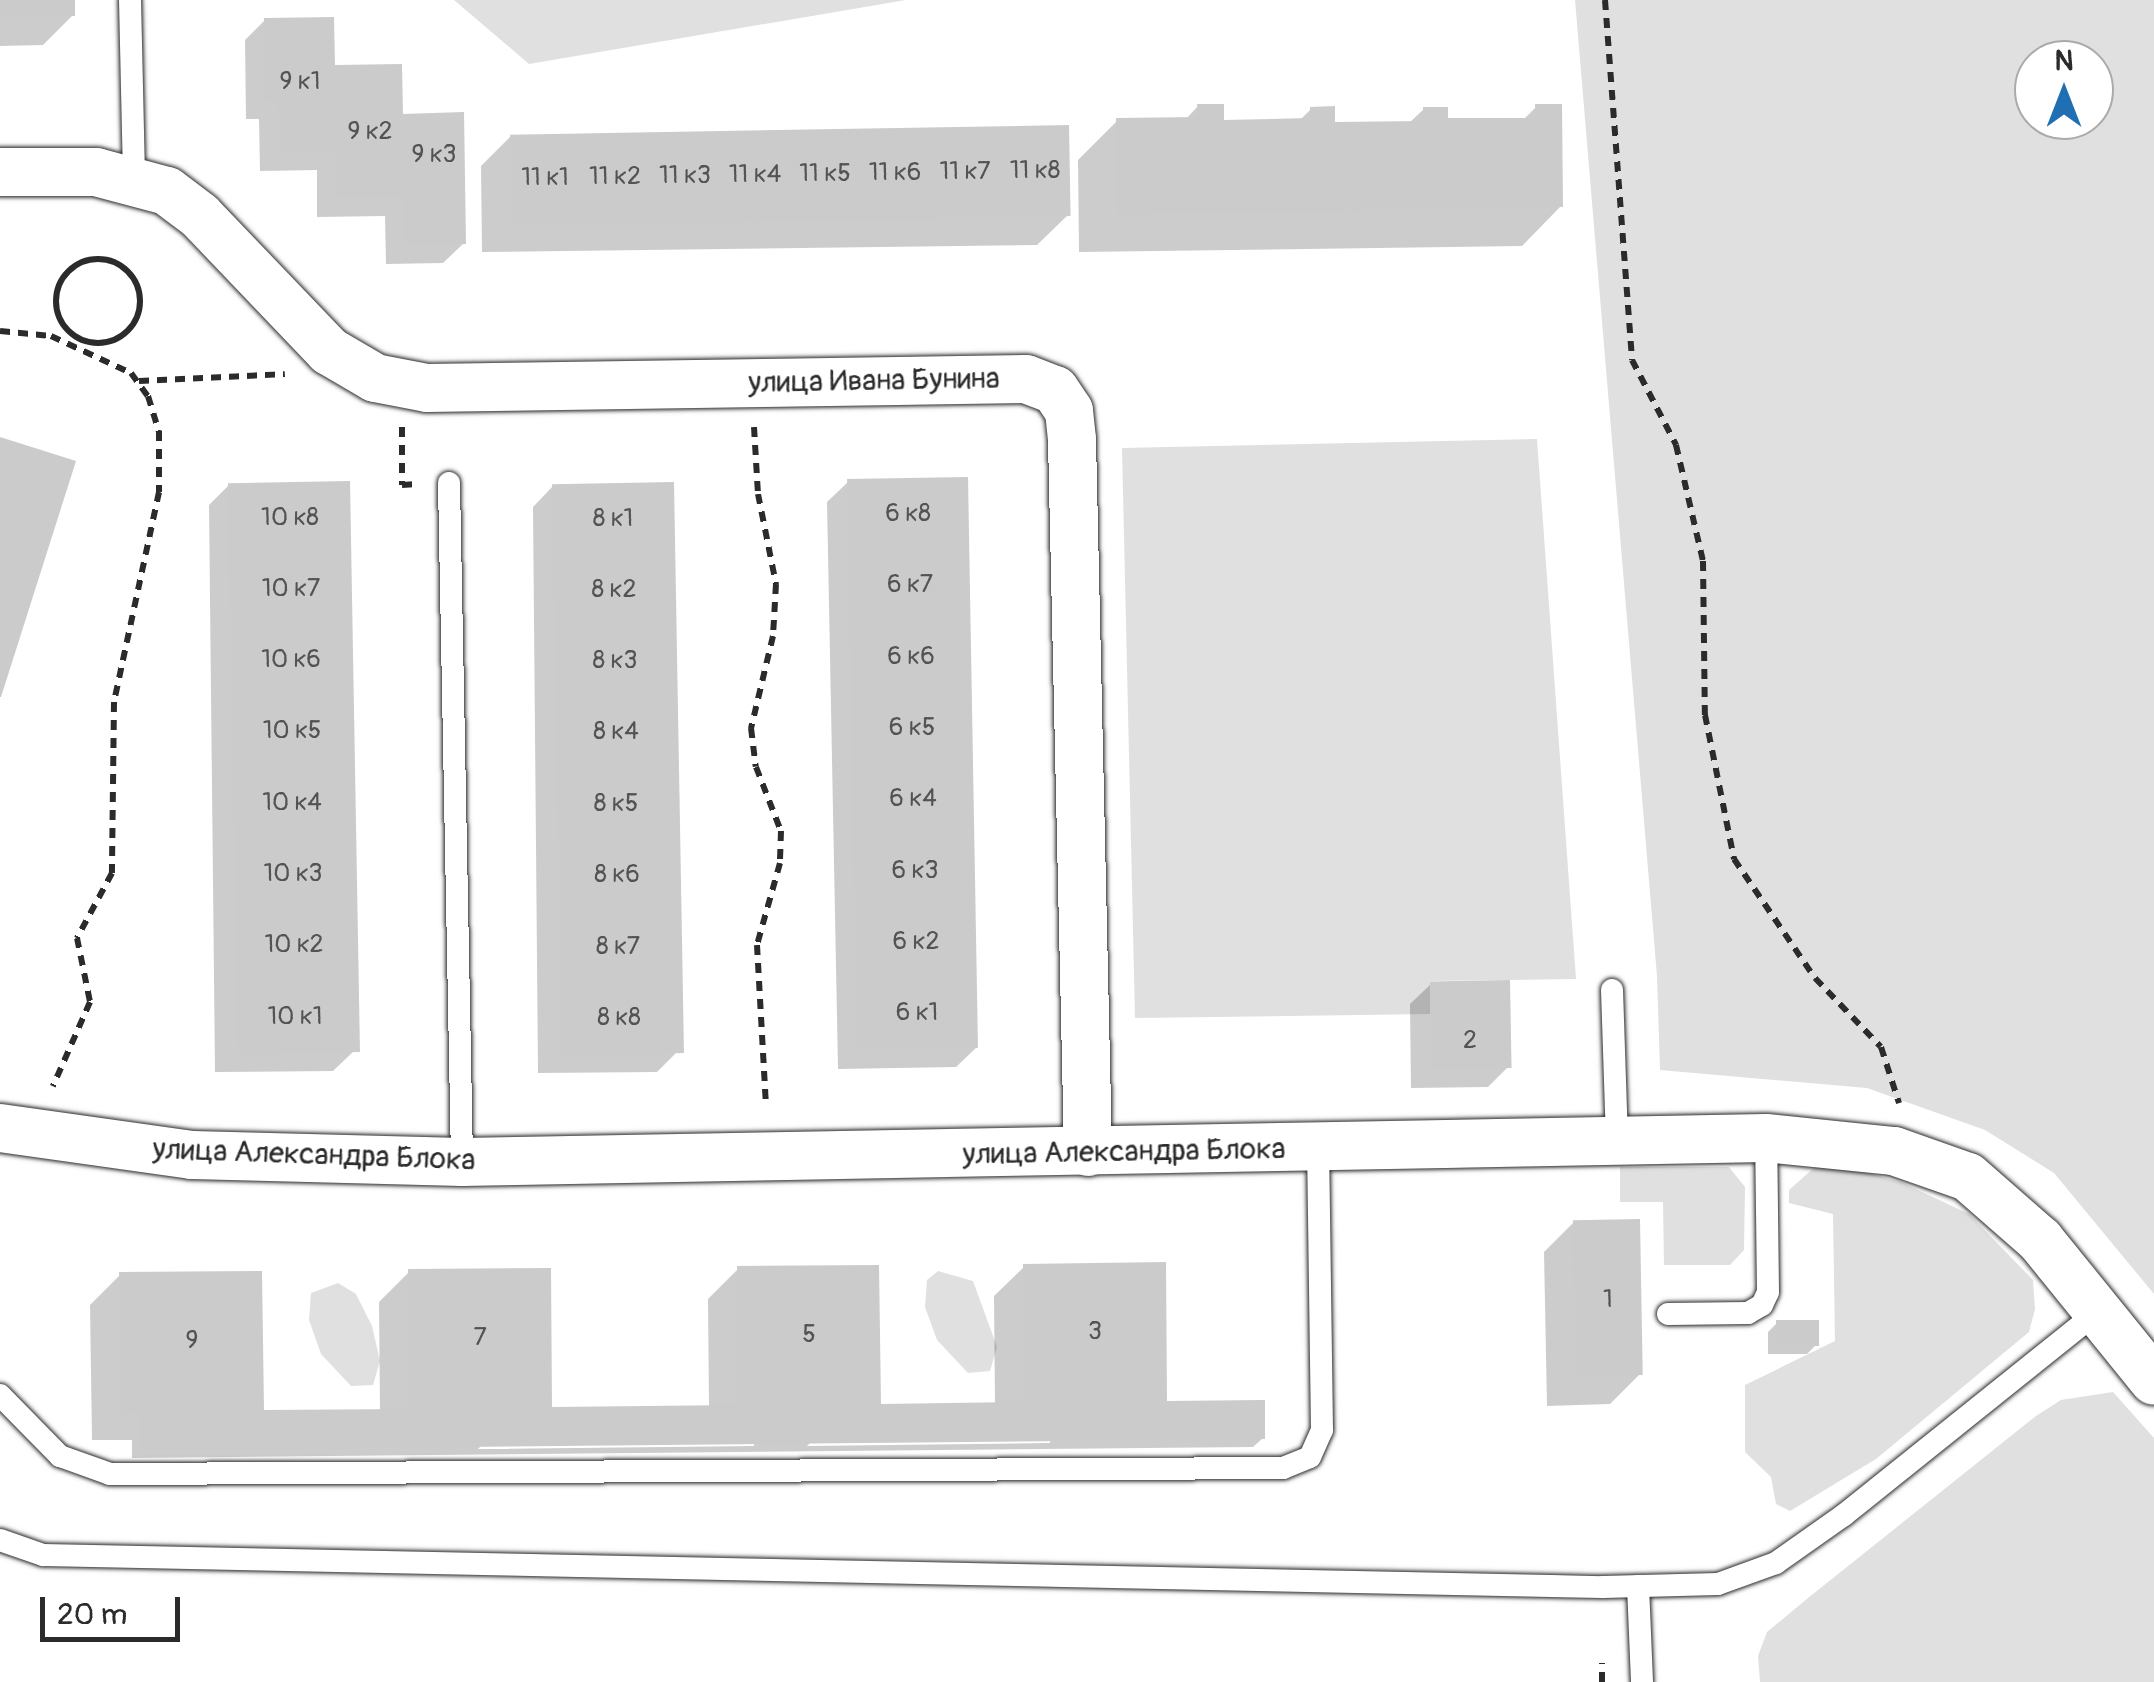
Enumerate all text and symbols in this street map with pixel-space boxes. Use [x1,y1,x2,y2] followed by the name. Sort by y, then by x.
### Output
[2014,40,2114,140] north arrow
[2055,44,2073,79] text: N
[280,67,320,97] house number: 9 к1
[347,117,393,147] house number: 9 к2
[411,140,457,170] house number: 9 к3
[1010,156,1060,186] house number: 11 к8
[939,157,991,187] house number: 11 к7
[869,158,921,188] house number: 11 к6
[799,159,851,189] house number: 11 к5
[729,160,781,190] house number: 11 к4
[659,161,711,191] house number: 11 к3
[589,162,641,192] house number: 11 к2
[521,163,569,193] house number: 11 к1
[748,361,1000,401] street label: улица Ивана Бунина
[885,499,931,529] house number: 6 к8
[261,503,319,533] house number: 10 к8
[593,504,633,534] house number: 8 к1
[887,570,933,600] house number: 6 к7
[262,574,320,604] house number: 10 к7
[592,575,636,605] house number: 8 к2
[887,642,935,672] house number: 6 к6
[261,645,321,675] house number: 10 к6
[593,646,637,676] house number: 8 к3
[889,713,935,743] house number: 6 к5
[263,716,321,746] house number: 10 к5
[593,717,639,747] house number: 8 к4
[889,784,937,814] house number: 6 к4
[262,788,322,818] house number: 10 к4
[594,789,638,819] house number: 8 к5
[892,856,938,886] house number: 6 к3
[263,859,323,889] house number: 10 к3
[594,860,640,890] house number: 8 к6
[893,927,939,957] house number: 6 к2
[264,930,324,960] house number: 10 к2
[596,932,640,962] house number: 8 к7
[896,998,938,1028] house number: 6 к1
[268,1002,322,1032] house number: 10 к1
[597,1003,641,1033] house number: 8 к8
[1463,1026,1477,1056] house number: 2
[152,1131,476,1179] street label: улица Александра Блока
[962,1131,1286,1173] street label: улица Александра Блока
[1603,1285,1613,1315] house number: 1
[1088,1317,1102,1347] house number: 3
[802,1320,816,1350] house number: 5
[473,1323,487,1353] house number: 7
[186,1326,198,1356] house number: 9
[45,1577,185,1639] scale bar
[57,1596,127,1633] text: 20 m

